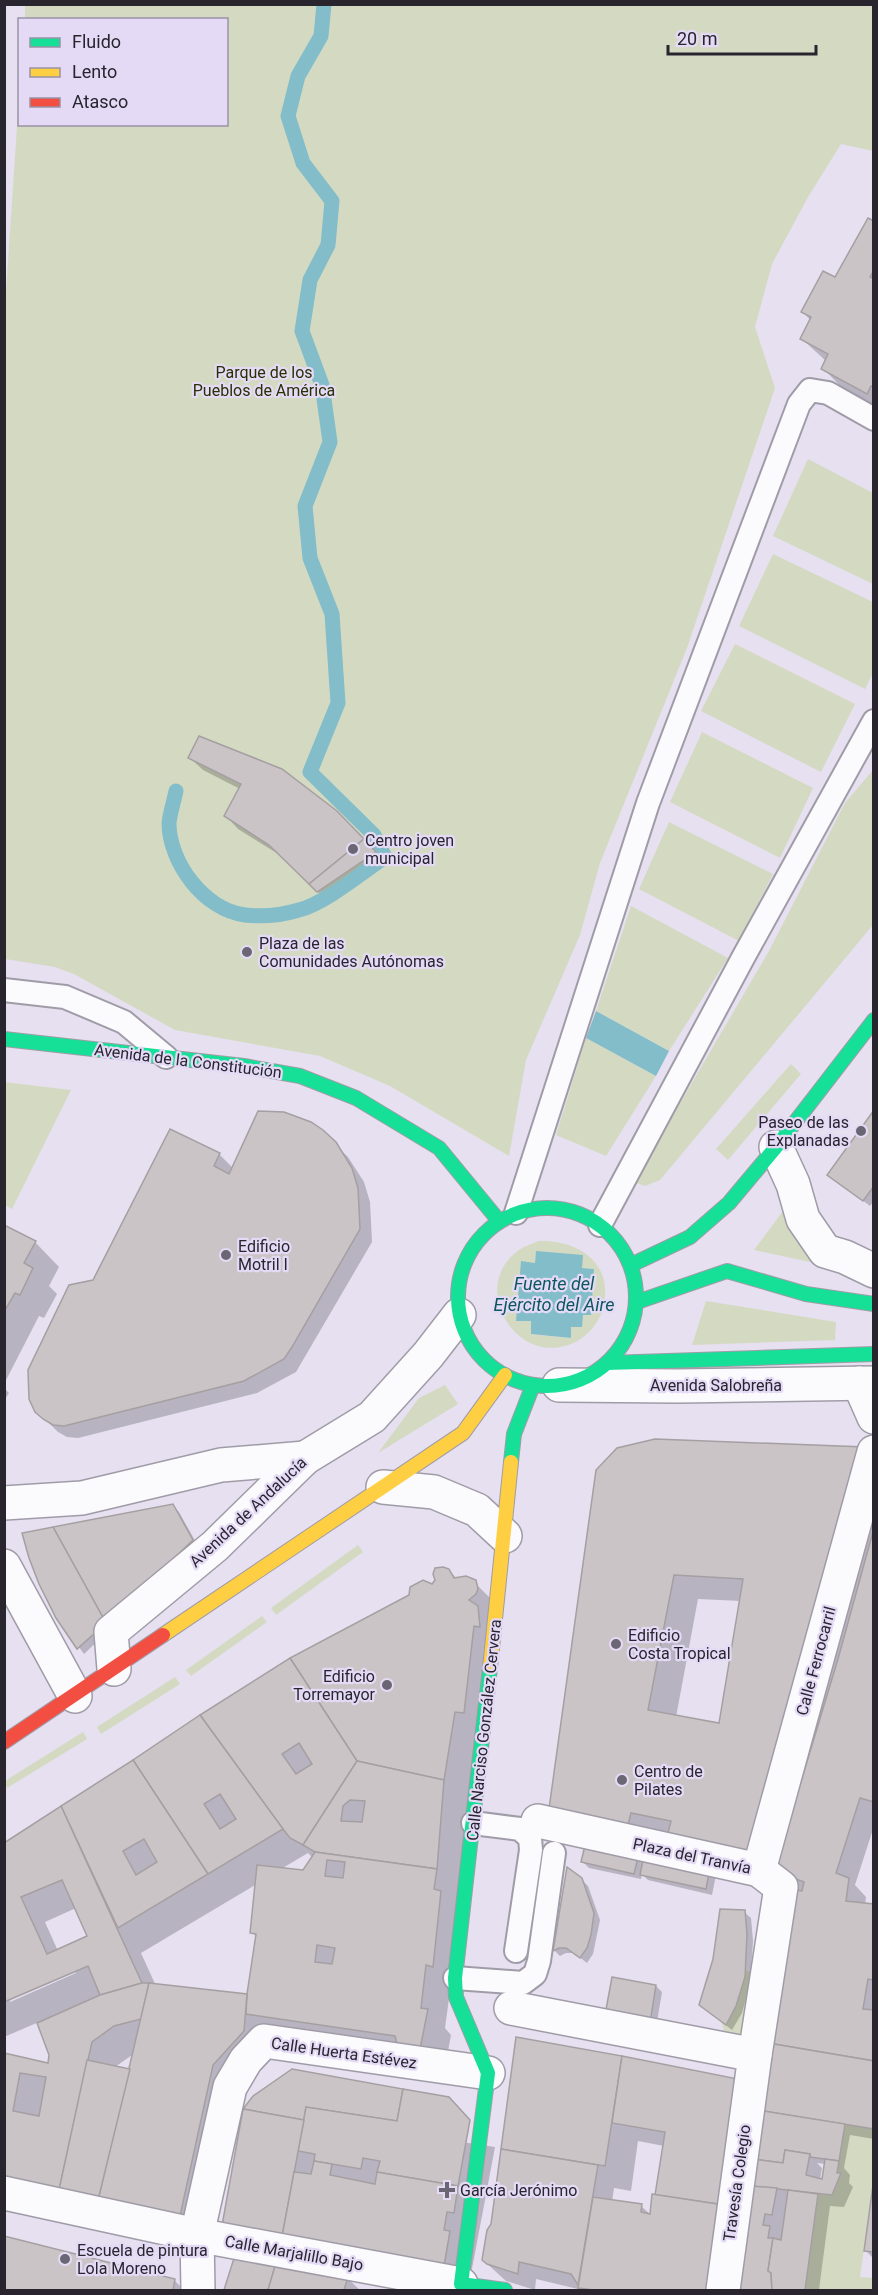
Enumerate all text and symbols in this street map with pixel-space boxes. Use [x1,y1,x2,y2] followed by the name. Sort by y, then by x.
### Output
[18,18,228,126] legend
[668,18,816,56] scale bar
[677,28,717,49] text: 20 m
[72,31,121,52] text: Fluido
[72,61,117,82] text: Lento
[72,91,128,112] text: Atasco
[193,363,335,400] park label: Parque de los Pueblos de América
[365,831,454,868] place label: Centro joven municipal
[346,842,360,856] marker: Centro joven municipal
[259,934,444,971] place label: Plaza de las Comunidades Autónomas
[240,945,254,959] marker: Plaza de las Comunidades Autónomas
[93,1040,283,1082] street label: Avenida de la Constitución
[758,1113,849,1150] place label: Paseo de las Explanadas
[854,1124,868,1138] marker: Paseo de las Explanadas
[238,1237,290,1274] place label: Edificio Motril I
[219,1248,233,1262] marker: Edificio Motril I
[494,1273,614,1315] water label: Fuente del Ejército del Aire
[650,1376,782,1395] street label: Avenida Salobreña
[186,1453,310,1571] street label: Avenida de Andalucía
[792,1604,840,1718] street label: Calle Ferrocarril
[463,1618,505,1842] street label: Calle Narciso González Cervera
[628,1626,731,1663] place label: Edificio Costa Tropical
[609,1637,623,1651] marker: Edificio Costa Tropical
[293,1667,376,1704] place label: Edificio Torremayor
[380,1678,394,1692] marker: Edificio Torremayor
[634,1762,703,1799] place label: Centro de Pilates
[615,1773,629,1787] marker: Centro de Pilates
[631,1834,753,1878] street label: Plaza del Tranvía
[270,2033,418,2073] street label: Calle Huerta Estévez
[719,2123,755,2243] street label: Travesía Colegio
[438,2181,456,2199] marker: García Jerónimo
[460,2181,577,2200] place label: García Jerónimo
[223,2231,365,2275] street label: Calle Marjalillo Bajo
[77,2241,208,2278] place label: Escuela de pintura Lola Moreno
[58,2252,72,2266] marker: Escuela de pintura Lola Moreno

